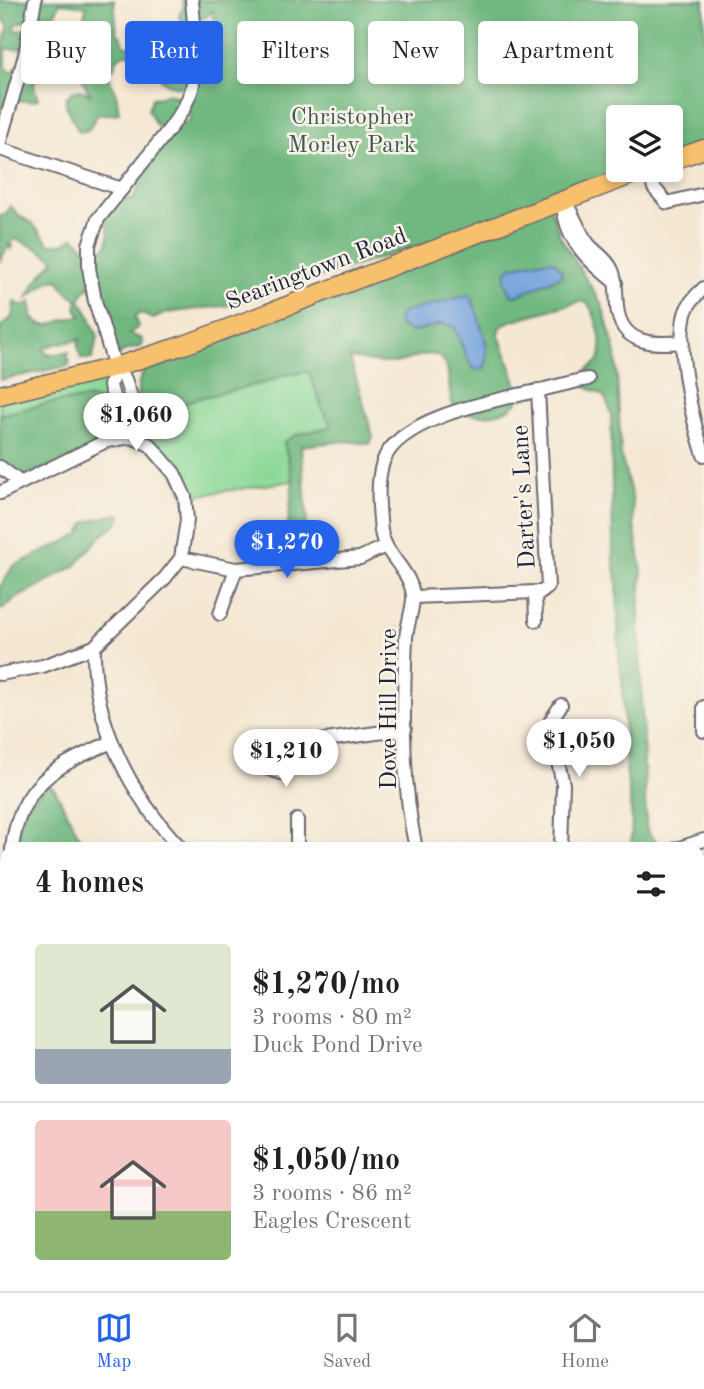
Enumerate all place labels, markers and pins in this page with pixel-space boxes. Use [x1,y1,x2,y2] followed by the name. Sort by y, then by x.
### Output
[79,393,193,453] pin: $1,060
[230,520,344,580] pin: $1,270
[522,720,636,779] pin: $1,050
[229,730,343,789] pin: $1,210

